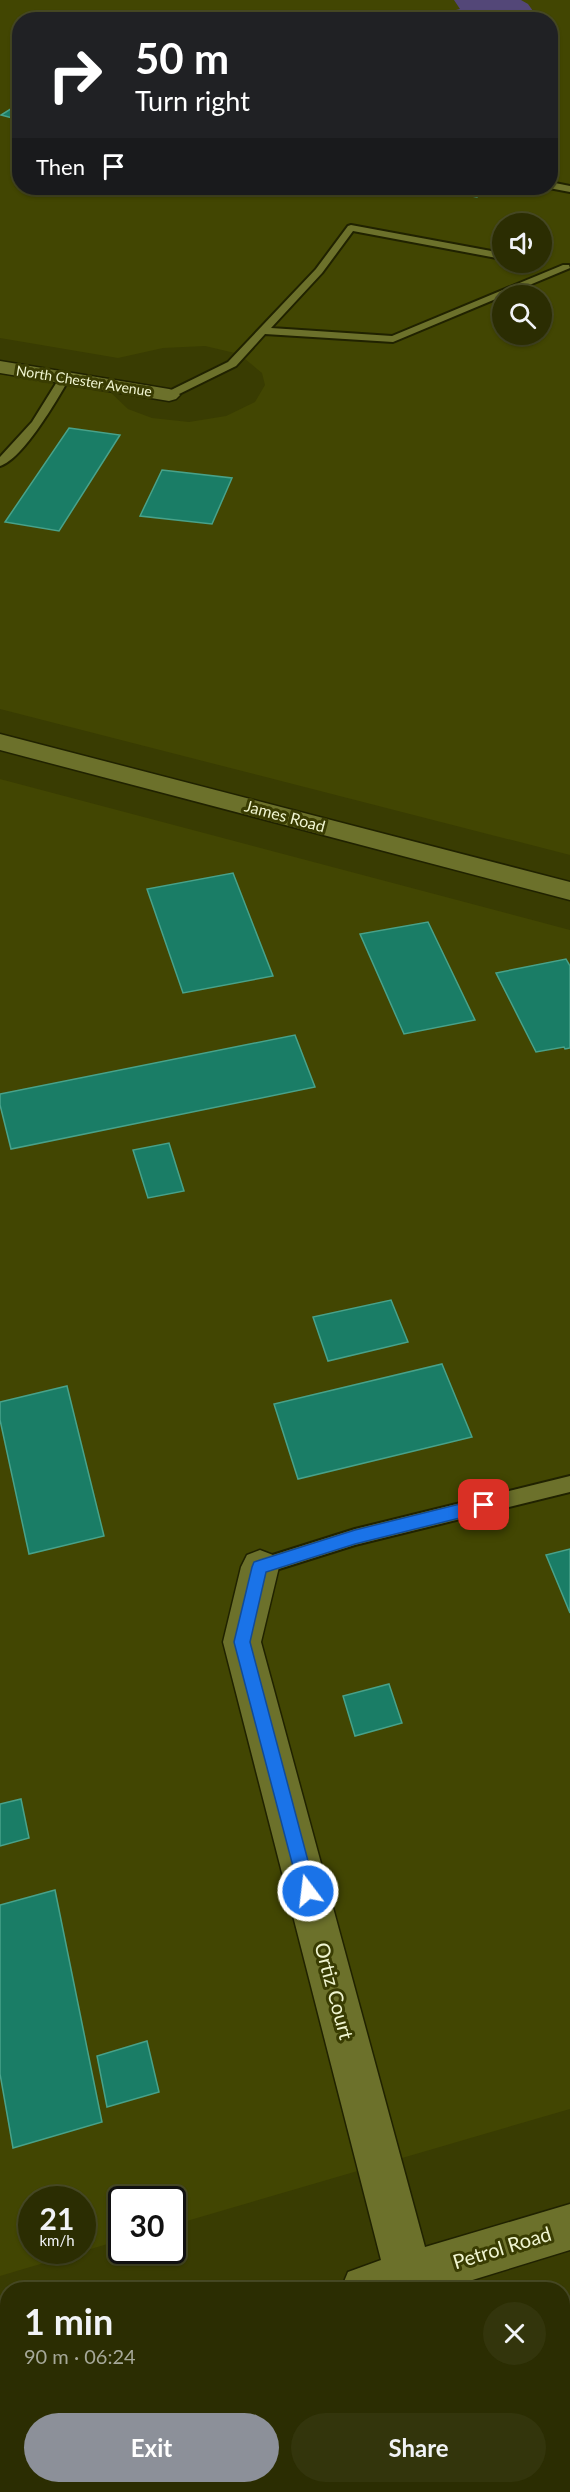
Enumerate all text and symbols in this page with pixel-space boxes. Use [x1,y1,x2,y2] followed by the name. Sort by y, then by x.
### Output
[135,33,229,83] text: 50 m
[36,36,114,114] icon: right
[135,84,250,117] text: Turn right
[97,150,130,183] icon: arrive
[36,153,85,180] text: Then
[492,213,552,345] map controls
[492,213,552,273] button: sound
[492,285,552,345] button: search
[15,361,153,400] street label: North Chester Avenue
[243,796,327,835] street label: James Road
[458,1479,509,1530] pin
[467,1488,500,1521] icon: arrive
[276,1859,340,1923] position arrow
[310,1939,359,2042] street label: Ortiz Court
[108,2186,186,2264] speed limit sign: 30
[40,2200,74,2236] text: 21
[450,2221,554,2273] street label: Petrol Road
[39,2231,75,2249] text: km/h
[24,2299,113,2343] text: 1 min
[483,2302,546,2365] button: close
[24,2344,136,2368] text: 90 m · 06:24
[24,2413,279,2482] button: Exit
[291,2413,546,2482] button: Share

